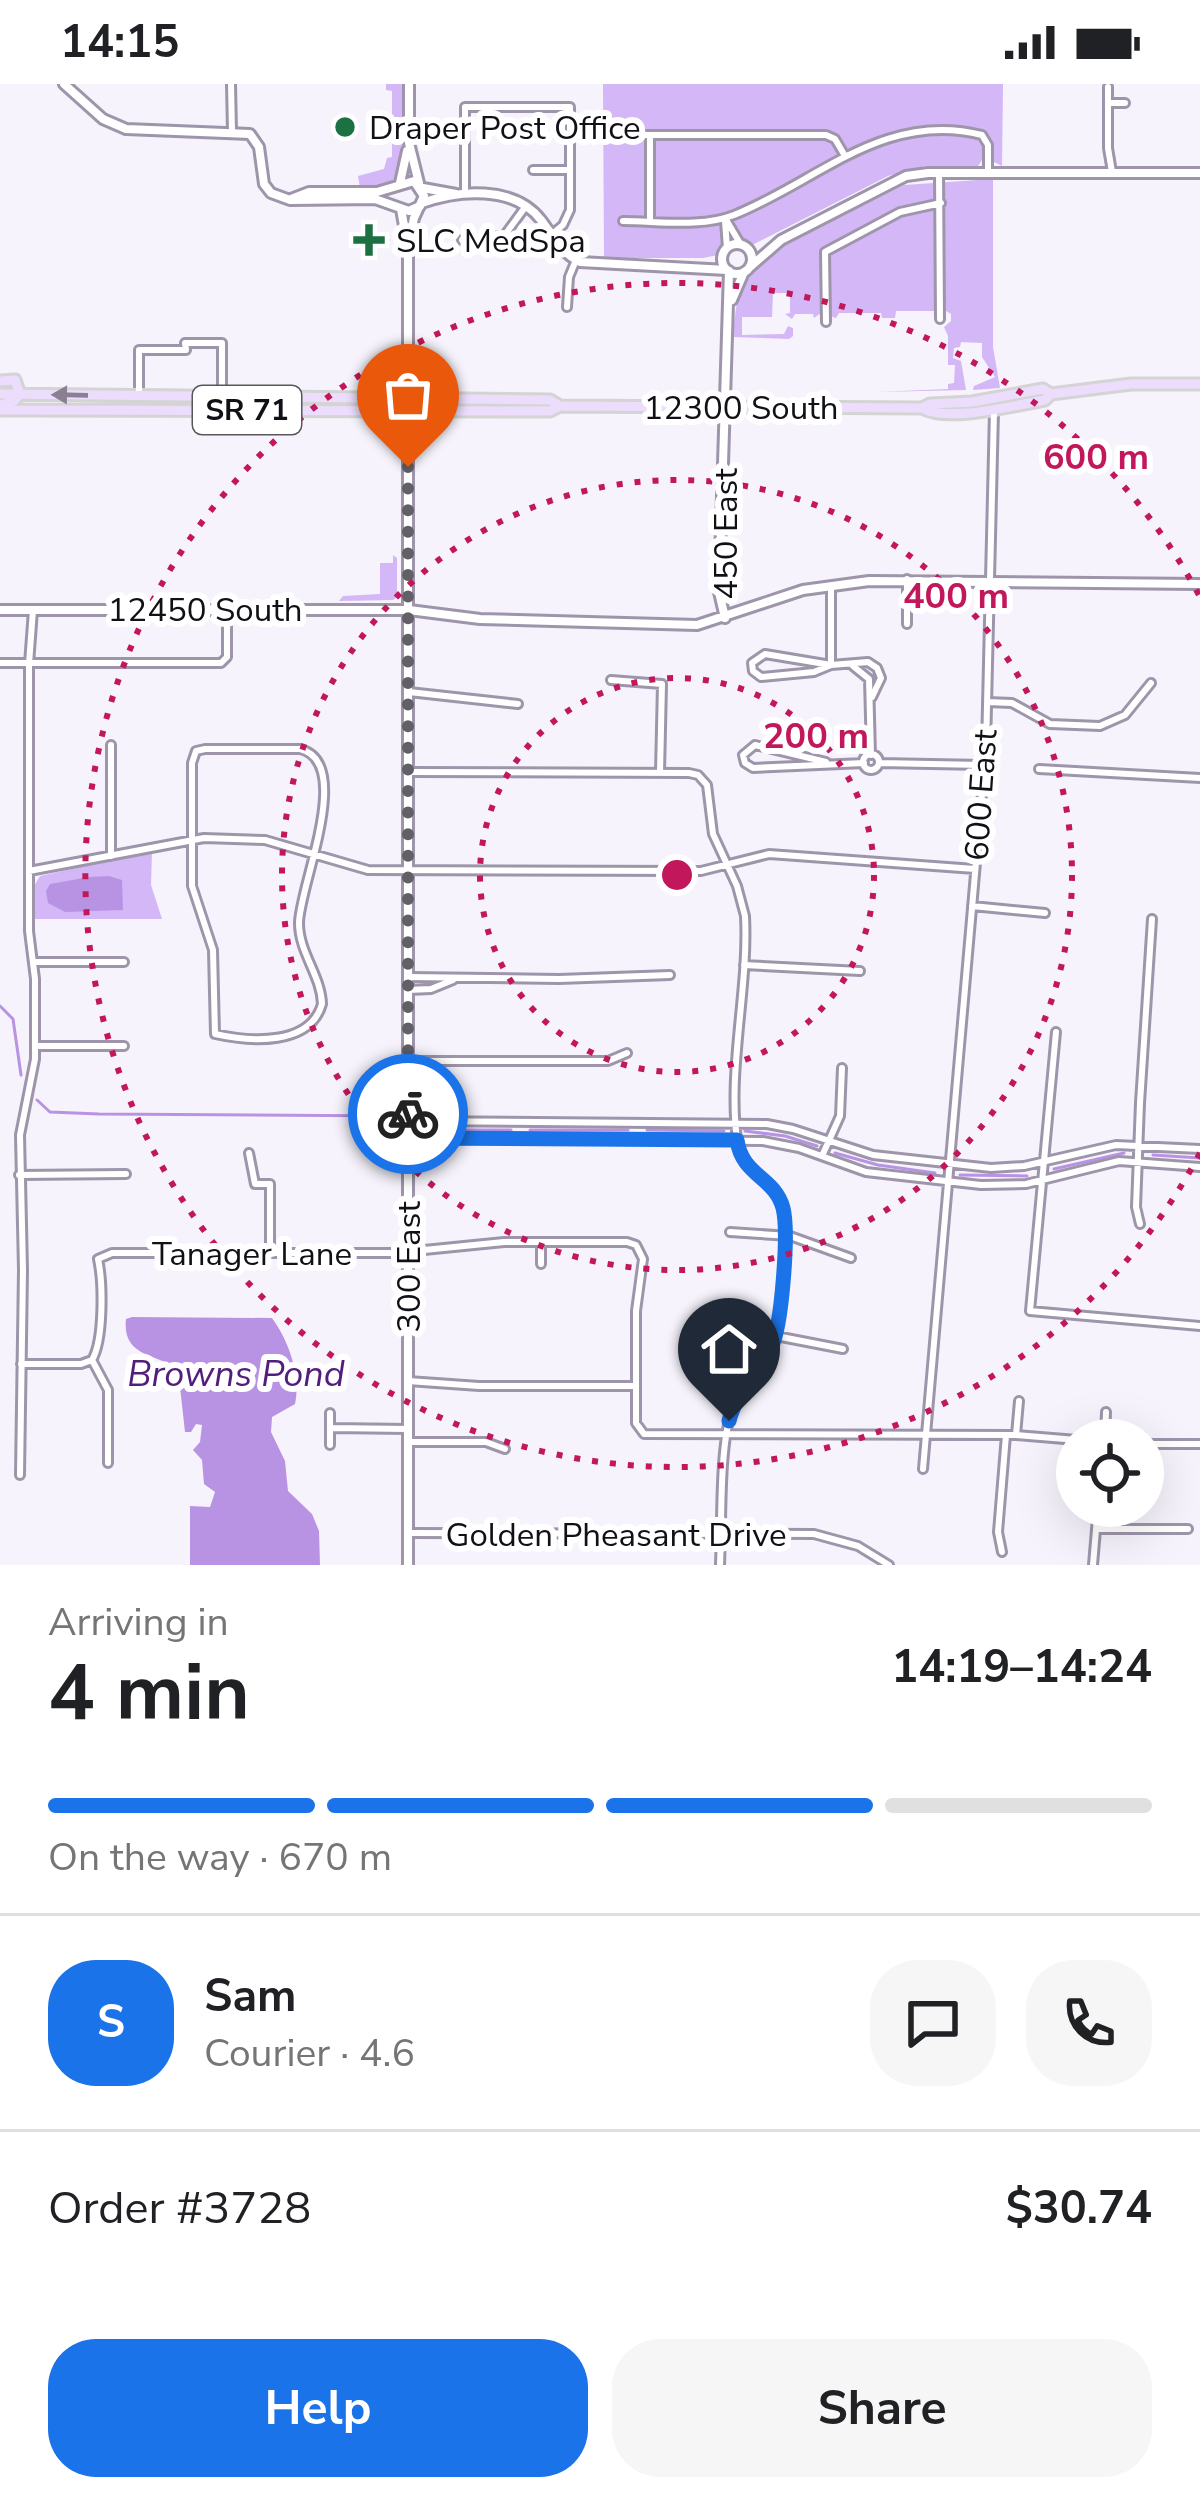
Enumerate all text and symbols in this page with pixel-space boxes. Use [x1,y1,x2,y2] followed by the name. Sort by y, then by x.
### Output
[60,12,179,73] text: 14:15
[369,106,641,151] place label: Draper Post Office
[332,114,358,140] marker: Draper Post Office
[396,219,586,264] place label: SLC MedSpa
[353,224,385,256] marker: SLC MedSpa
[357,344,459,467] pin
[375,362,441,428] icon: bag
[50,385,88,405] one-way arrow
[193,386,301,434] road number: SR 71
[644,386,838,431] street label: 12300 South
[1043,433,1149,482] text: 600 m
[704,468,749,600] street label: 450 East
[903,572,1009,621] text: 400 m
[108,588,302,633] street label: 12450 South
[763,712,869,761] text: 200 m
[954,727,1009,862] street label: 600 East
[656,854,698,896] centre of rings
[348,1054,468,1174] courier
[375,1081,441,1147] icon: bike
[387,1201,432,1333] street label: 300 East
[152,1232,352,1277] street label: Tanager Lane
[678,1298,780,1421] pin
[696,1316,762,1382] icon: home
[127,1350,345,1399] water label: Browns Pond
[1056,1419,1164,1527] map controls
[1056,1419,1164,1527] button: locate
[445,1513,787,1558] street label: Golden Pheasant Drive
[48,1596,229,1649] text: Arriving in
[891,1637,1152,1698] text: 14:19–14:24
[48,1640,250,1747] text: 4 min
[48,1831,392,1884] text: On the way · 670 m
[870,1960,996,2086] button: chat
[1026,1960,1152,2086] button: phone
[204,1966,296,2027] text: Sam
[97,1992,125,2053] text: S
[204,2027,415,2080] text: Courier · 4.6
[48,2178,311,2239] text: Order #3728
[1006,2178,1152,2239] text: $30.74
[48,2339,588,2477] button: Help
[612,2339,1152,2477] button: Share

